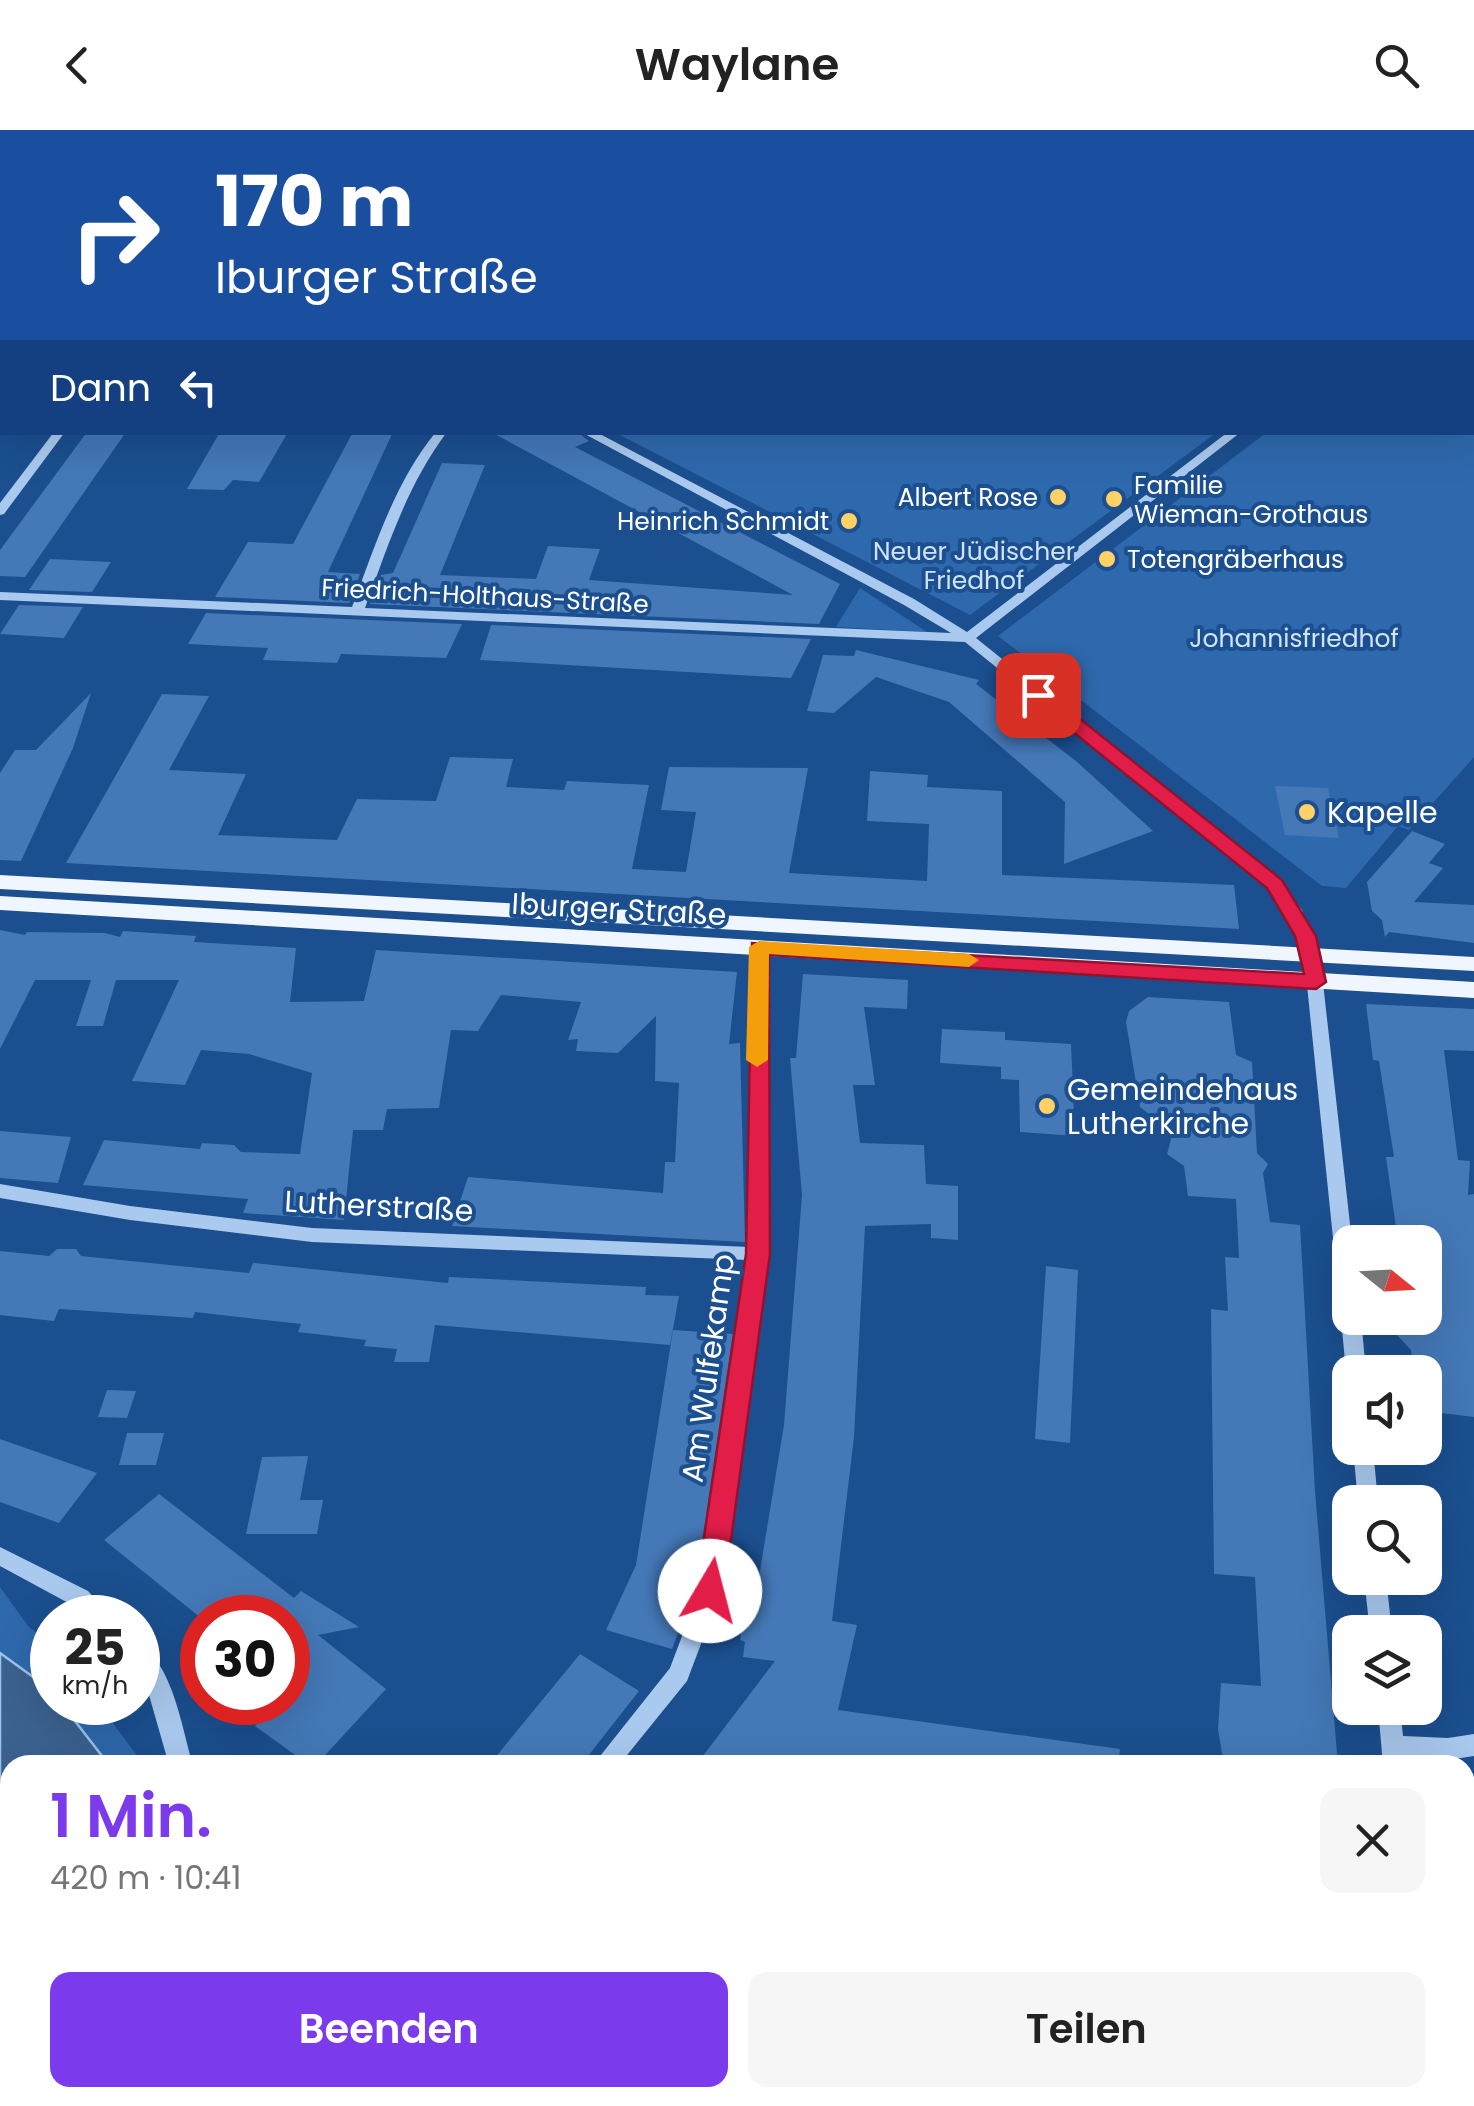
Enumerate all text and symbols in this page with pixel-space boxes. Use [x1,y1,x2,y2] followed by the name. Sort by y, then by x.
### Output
[635,33,839,96] text: Waylane
[50,38,105,93] icon: back
[1369,38,1424,93] icon: search
[215,152,413,251] text: 170 m
[50,170,180,300] icon: right
[215,246,538,309] text: Iburger Straße
[171,360,226,415] icon: left
[50,361,151,414] text: Dann
[1134,468,1368,532] place label: Familie Wieman-Grothaus
[898,480,1038,515] place label: Albert Rose
[1047,486,1069,508] marker: Albert Rose
[1103,488,1125,510] marker: Familie Wieman-Grothaus
[617,504,829,539] place label: Heinrich Schmidt
[838,510,860,532] marker: Heinrich Schmidt
[873,534,1075,598] park label: Neuer Jüdischer Friedhof
[1127,542,1344,577] place label: Totengräberhaus
[1096,548,1118,570] marker: Totengräberhaus
[320,570,650,622] street label: Friedrich-Holthaus-Straße
[1189,621,1399,656] park label: Johannisfriedhof
[996,653,1081,738] pin
[1011,668,1066,723] icon: arrive
[1327,791,1438,834] place label: Kapelle
[1296,801,1318,823] marker: Kapelle
[510,882,728,936] street label: Iburger Straße
[1067,1068,1298,1145] place label: Gemeindehaus Lutherkirche
[1036,1095,1058,1117] marker: Gemeindehaus Lutherkirche
[283,1180,475,1232] street label: Lutherstraße
[1332,1225,1442,1335] north arrow
[1332,1225,1442,1725] map controls
[671,1251,745,1485] street label: Am Wulfekamp
[1332,1355,1442,1465] button: sound
[1332,1485,1442,1595] button: search
[658,1539,762,1643] position arrow
[180,1595,310,1725] speed limit sign: 30
[64,1612,126,1683] text: 25
[1332,1615,1442,1725] button: layers
[62,1668,128,1703] text: km/h
[50,1774,212,1858] text: 1 Min.
[1320,1788,1425,1893] button: close
[50,1855,242,1900] text: 420 m · 10:41
[50,1972,728,2087] button: Beenden
[748,1972,1425,2087] button: Teilen

